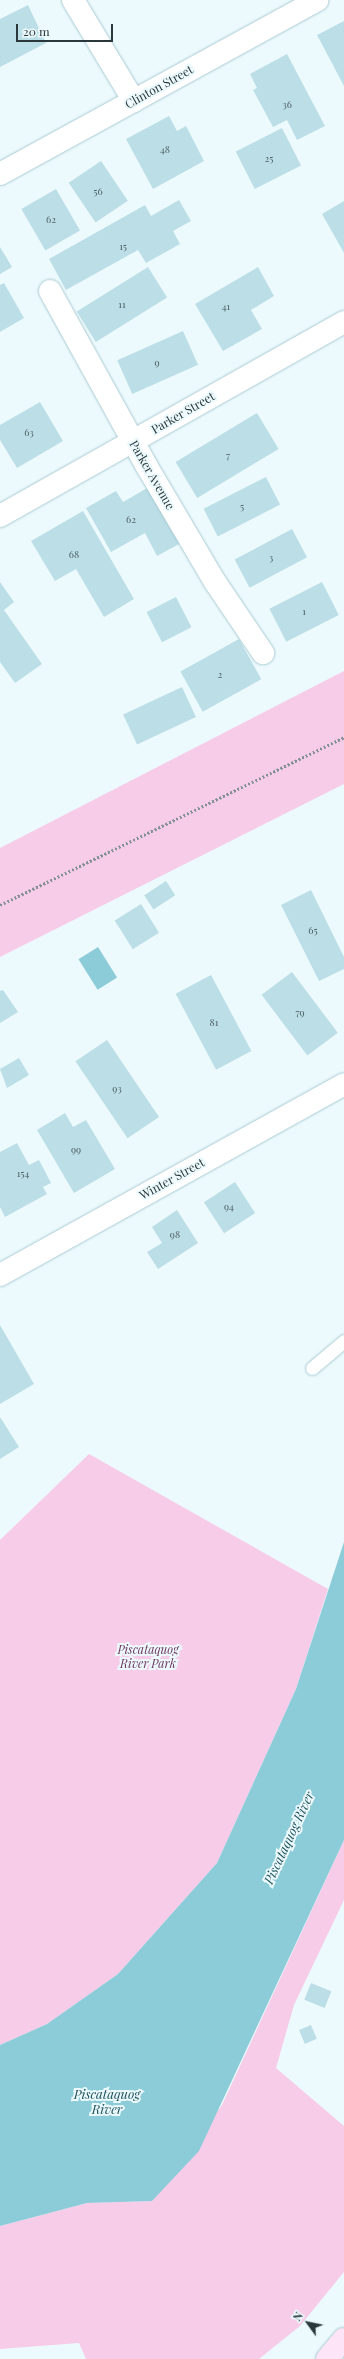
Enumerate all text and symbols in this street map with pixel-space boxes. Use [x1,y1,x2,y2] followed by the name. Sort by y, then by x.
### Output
[18,16,115,42] scale bar
[23,23,50,39] text: 20 m
[122,62,196,112] street label: Clinton Street
[282,99,292,111] house number: 36
[160,144,170,156] house number: 48
[265,153,273,165] house number: 25
[93,186,103,198] house number: 56
[46,214,56,226] house number: 62
[119,241,127,253] house number: 15
[118,299,126,311] house number: 11
[222,301,230,313] house number: 41
[154,357,160,369] house number: 9
[149,389,217,437] street label: Parker Street
[24,427,34,439] house number: 63
[126,438,178,512] street label: Parker Avenue
[226,450,230,462] house number: 7
[240,501,244,513] house number: 5
[126,514,136,526] house number: 62
[69,549,79,561] house number: 68
[269,552,273,564] house number: 3
[302,606,306,618] house number: 1
[218,669,222,681] house number: 2
[308,925,318,937] house number: 65
[295,1007,305,1019] house number: 79
[210,1017,218,1029] house number: 81
[112,1083,122,1095] house number: 93
[71,1144,81,1156] house number: 99
[137,1155,207,1203] street label: Winter Street
[17,1168,29,1180] house number: 154
[224,1201,234,1213] house number: 94
[170,1229,180,1241] house number: 98
[117,1643,179,1671] park label: Piscataquog River Park
[261,1789,317,1887] water label: Piscataquog River
[74,2087,140,2118] water label: Piscataquog River
[288,2303,328,2343] north arrow
[289,2309,306,2324] text: N

